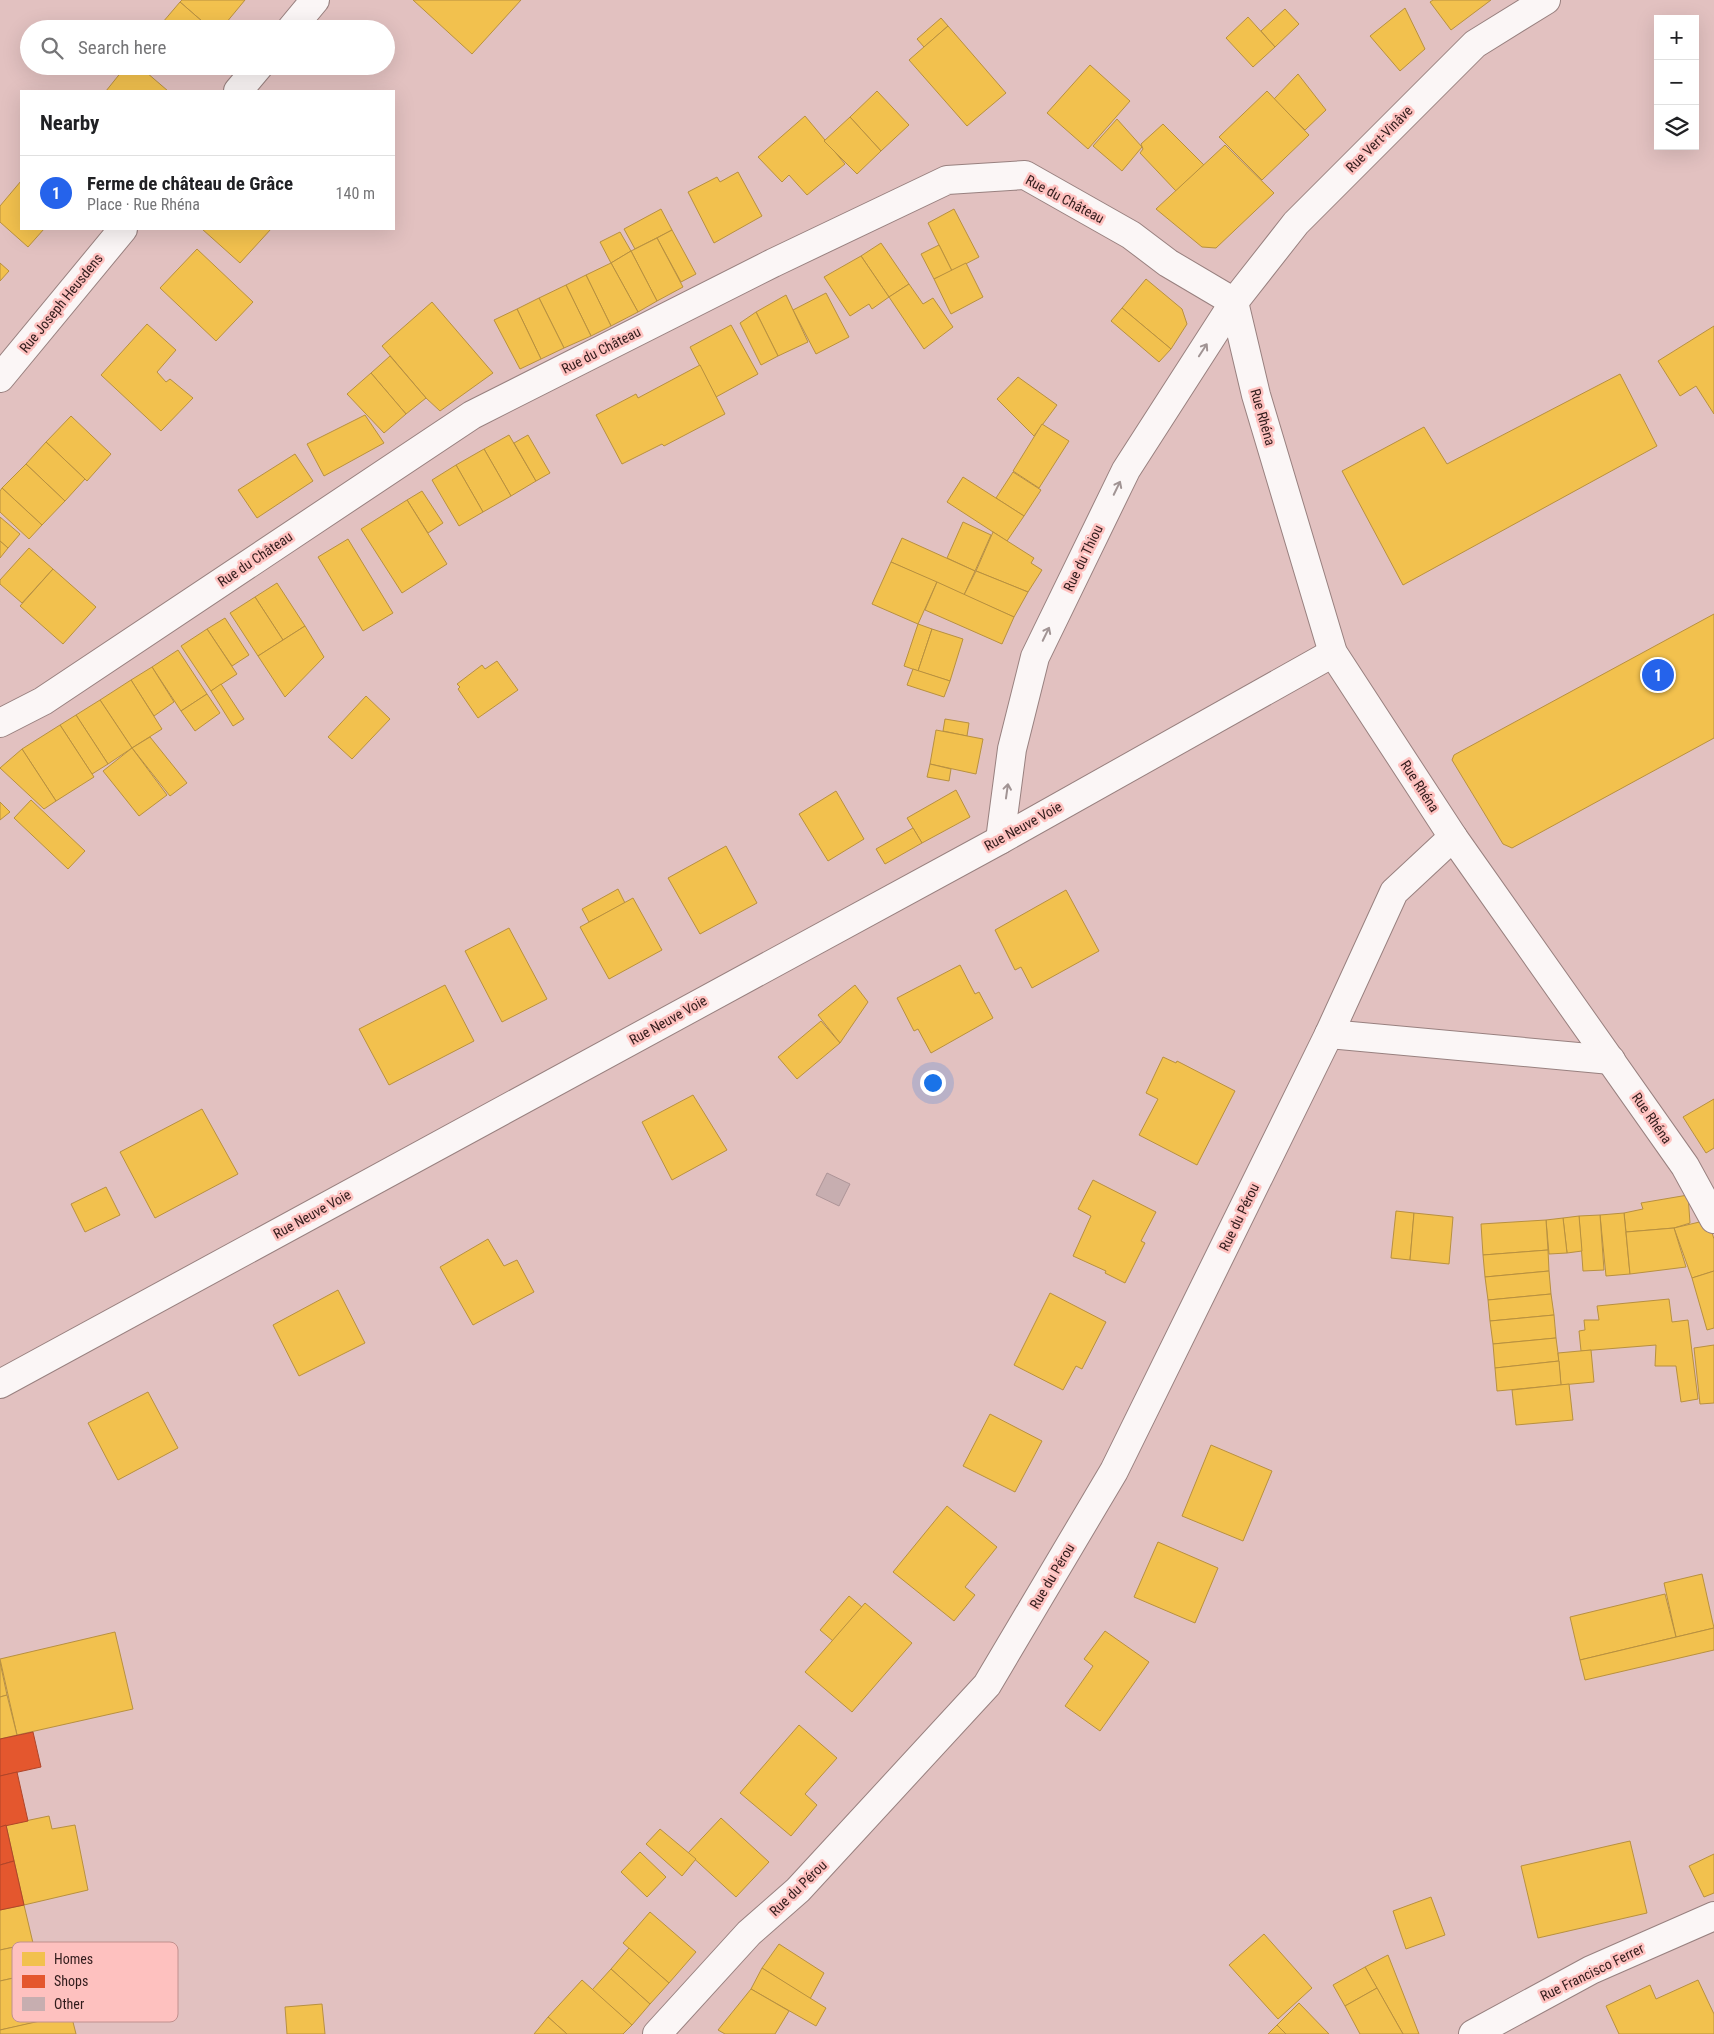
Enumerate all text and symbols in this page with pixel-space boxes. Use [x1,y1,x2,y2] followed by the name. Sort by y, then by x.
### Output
[1654,15,1699,150] map controls
[1654,15,1699,60] button: +
[20,20,395,75] search box
[38,34,66,62] icon: search
[78,36,166,59] text: Search here
[1654,60,1699,105] button: −
[1343,102,1416,175] street label: Rue Vert-Vinâve
[1654,105,1699,150] button: layers
[40,111,99,135] text: Nearby
[87,172,293,195] text: Ferme de château de Grâce
[1023,172,1107,226] street label: Rue du Château
[52,184,60,203] text: 1
[336,184,375,203] text: 140 m
[87,195,200,214] text: Place · Rue Rhéna
[16,250,106,356] street label: Rue Joseph Heusdens
[559,323,643,377] street label: Rue du Château
[1198,344,1208,358] one-way arrow
[1247,387,1279,447] street label: Rue Rhéna
[1113,481,1122,496] one-way arrow
[1060,522,1106,594] street label: Rue du Thiou
[215,528,295,590] street label: Rue du Château
[1042,627,1051,642] one-way arrow
[1642,656,1674,694] pin: 1
[1397,757,1443,815] street label: Rue Rhéna
[1002,784,1012,800] one-way arrow
[982,798,1065,854] street label: Rue Neuve Voie
[627,992,710,1048] street label: Rue Neuve Voie
[920,1070,946,1096] your location
[1629,1090,1675,1146] street label: Rue Rhéna
[1216,1181,1262,1253] street label: Rue du Pérou
[271,1186,354,1242] street label: Rue Neuve Voie
[1026,1541,1078,1611] street label: Rue du Pérou
[766,1857,830,1919] street label: Rue du Pérou
[1538,1940,1646,2004] street label: Rue Francisco Ferrer
[12,1942,178,2022] legend
[54,1951,93,1967] text: Homes
[54,1973,88,1989] text: Shops
[54,1996,84,2012] text: Other

